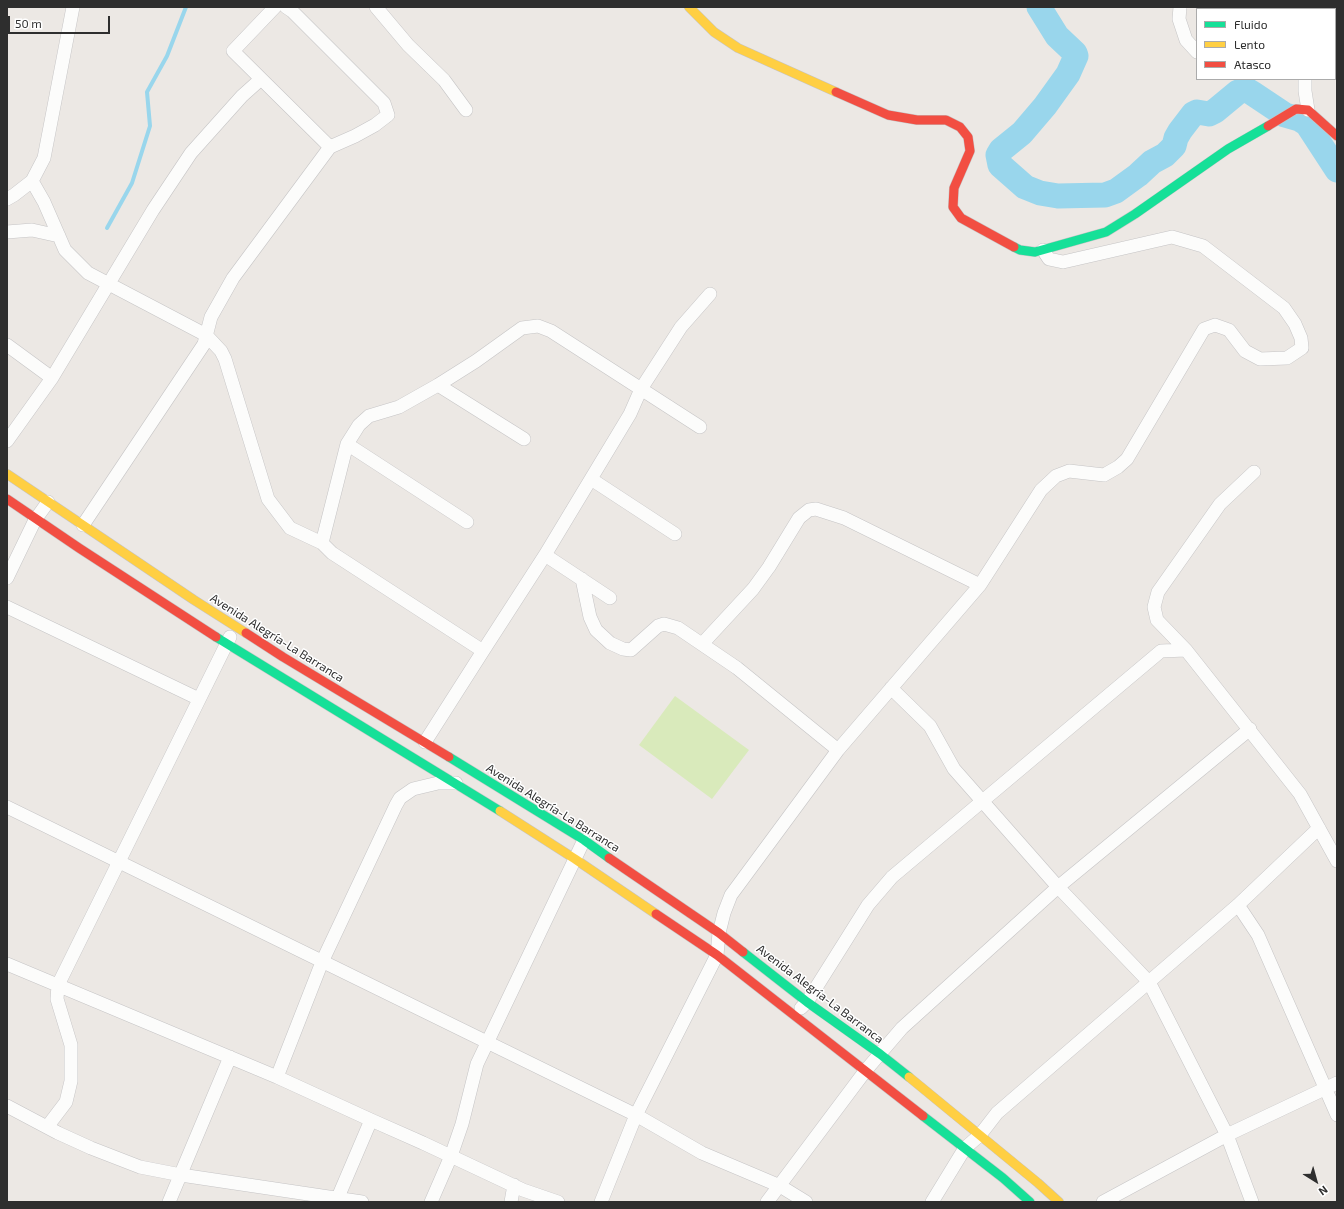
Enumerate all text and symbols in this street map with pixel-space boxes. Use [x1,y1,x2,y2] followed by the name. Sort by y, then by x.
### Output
[10,8,112,34] scale bar
[1196,8,1336,80] legend
[15,16,42,30] text: 50 m
[1234,17,1268,31] text: Fluido
[1234,37,1265,51] text: Lento
[1234,57,1271,71] text: Atasco
[207,591,347,685] street label: Avenida Alegría-La Barranca
[483,761,623,855] street label: Avenida Alegría-La Barranca
[754,942,886,1046] street label: Avenida Alegría-La Barranca
[1296,1161,1336,1201] north arrow
[1316,1183,1331,1199] text: N

